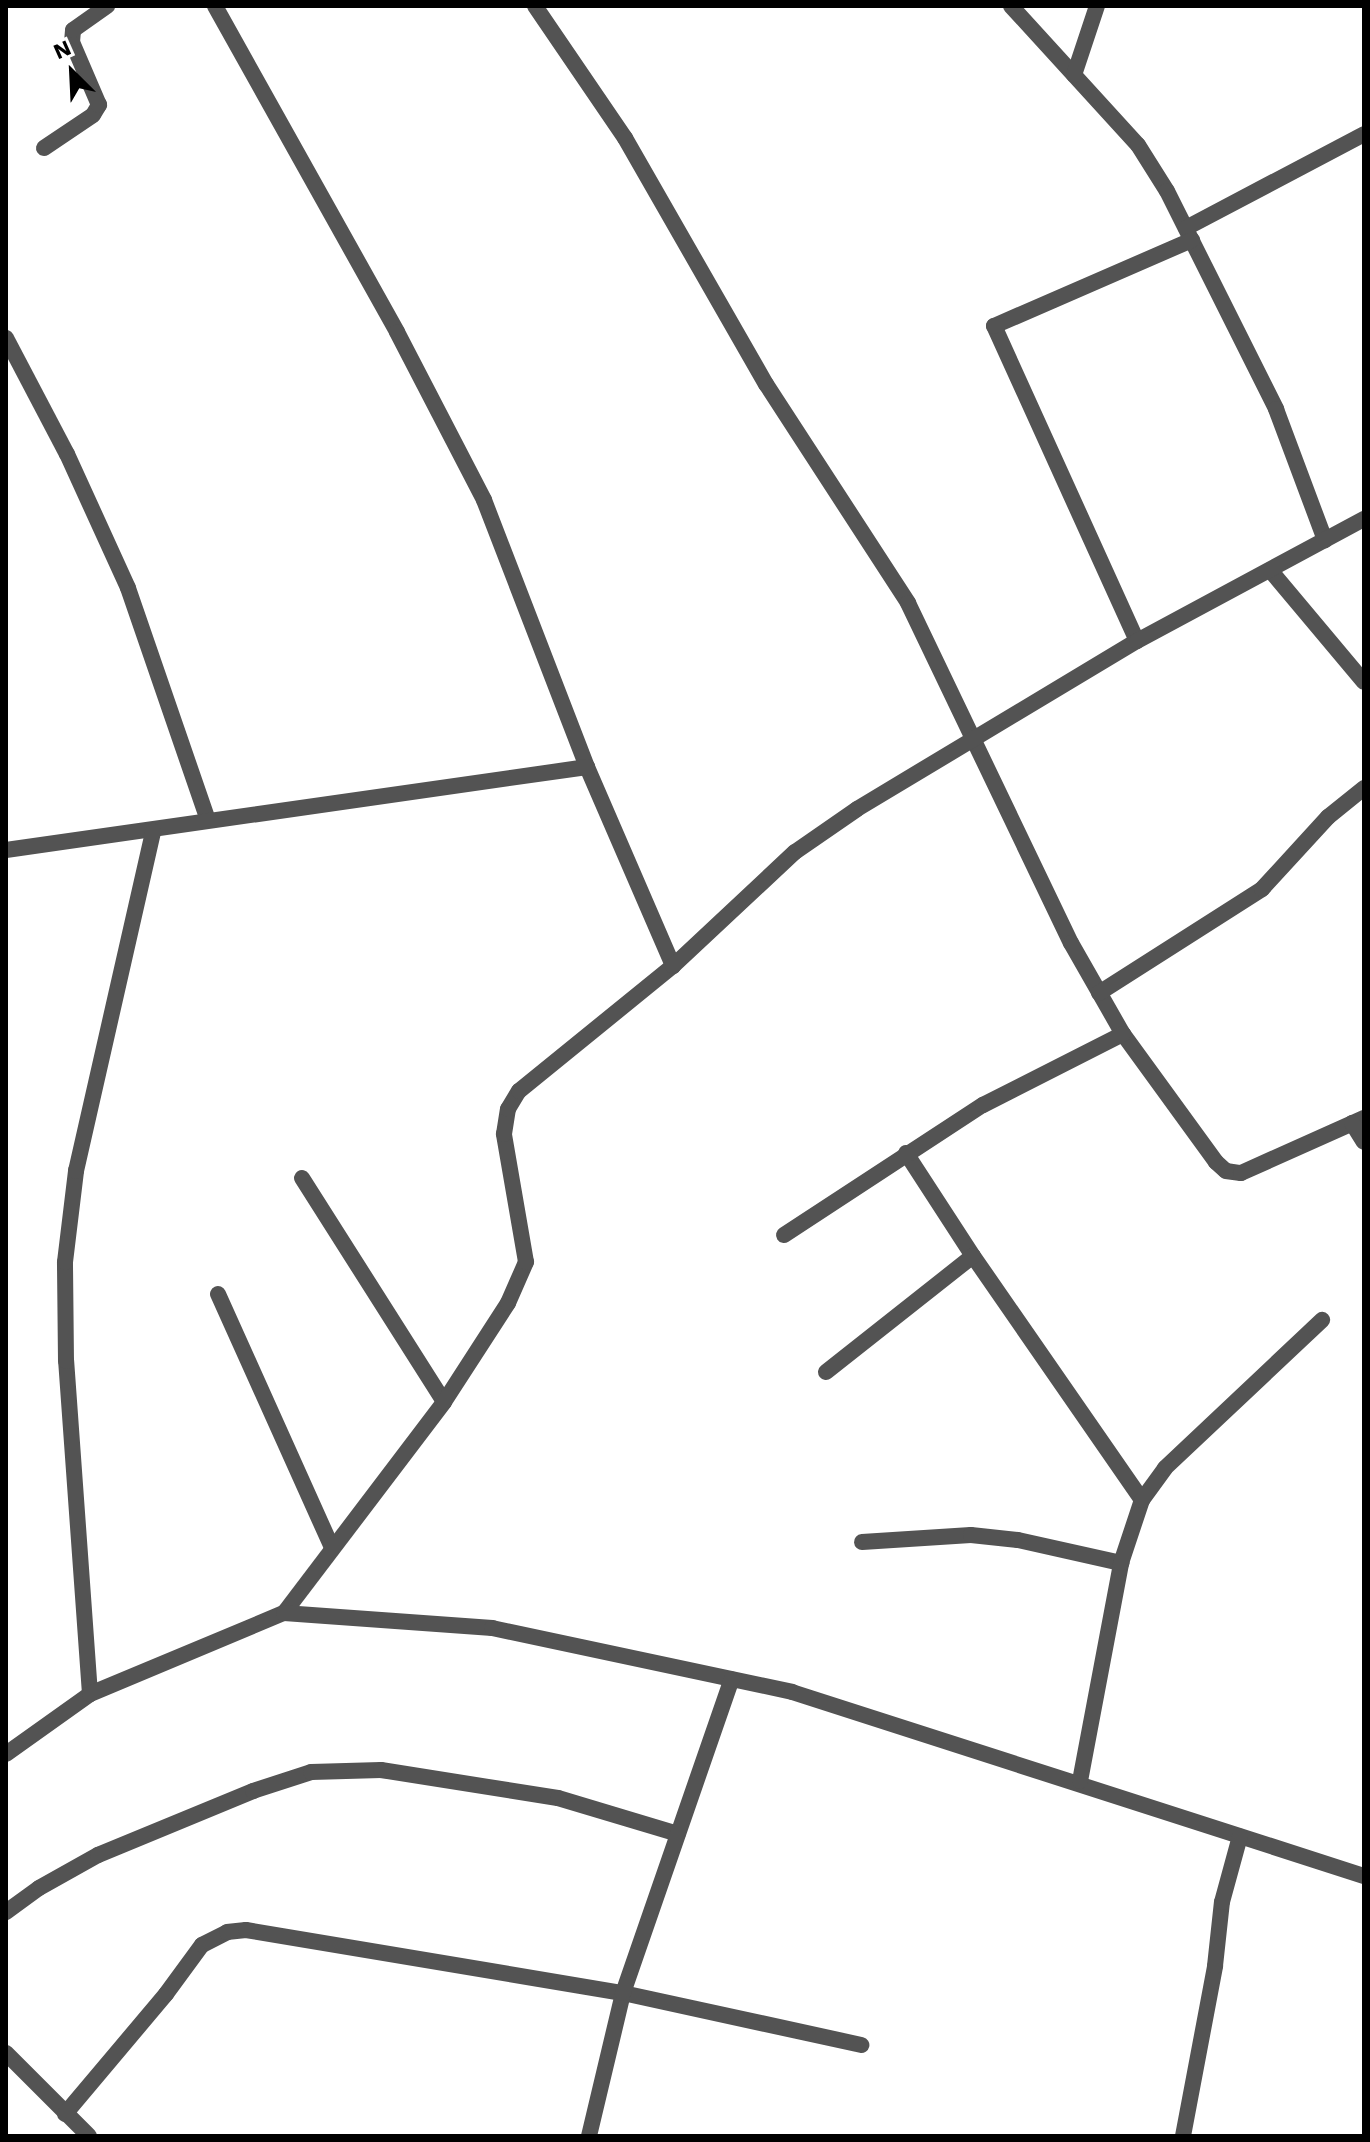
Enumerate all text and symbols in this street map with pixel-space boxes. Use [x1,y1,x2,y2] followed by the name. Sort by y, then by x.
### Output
[32,32,112,112] north arrow
[49,35,75,64] text: N

